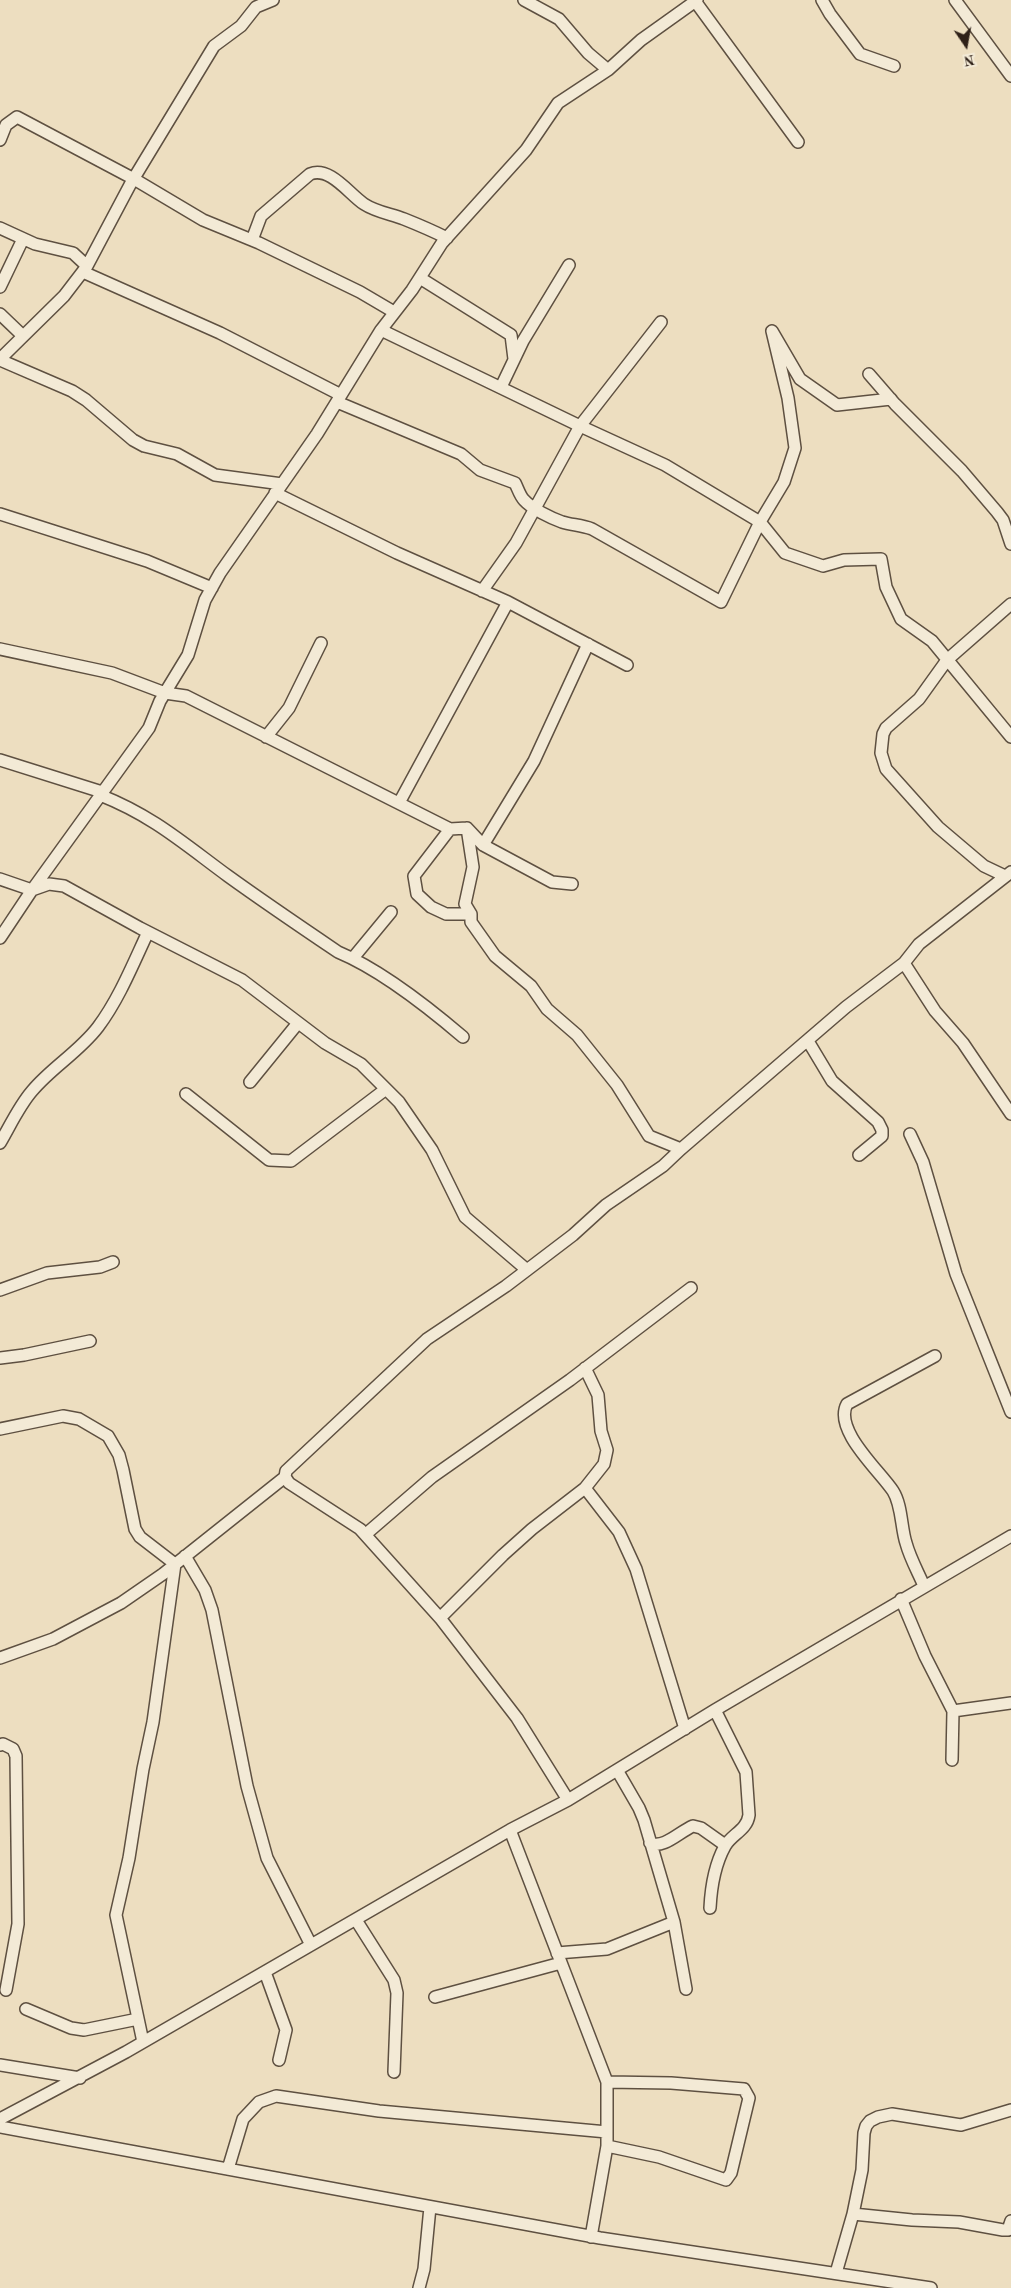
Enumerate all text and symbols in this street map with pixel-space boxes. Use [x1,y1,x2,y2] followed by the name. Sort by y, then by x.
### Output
[941,20,991,70] north arrow
[962,52,976,68] text: N

